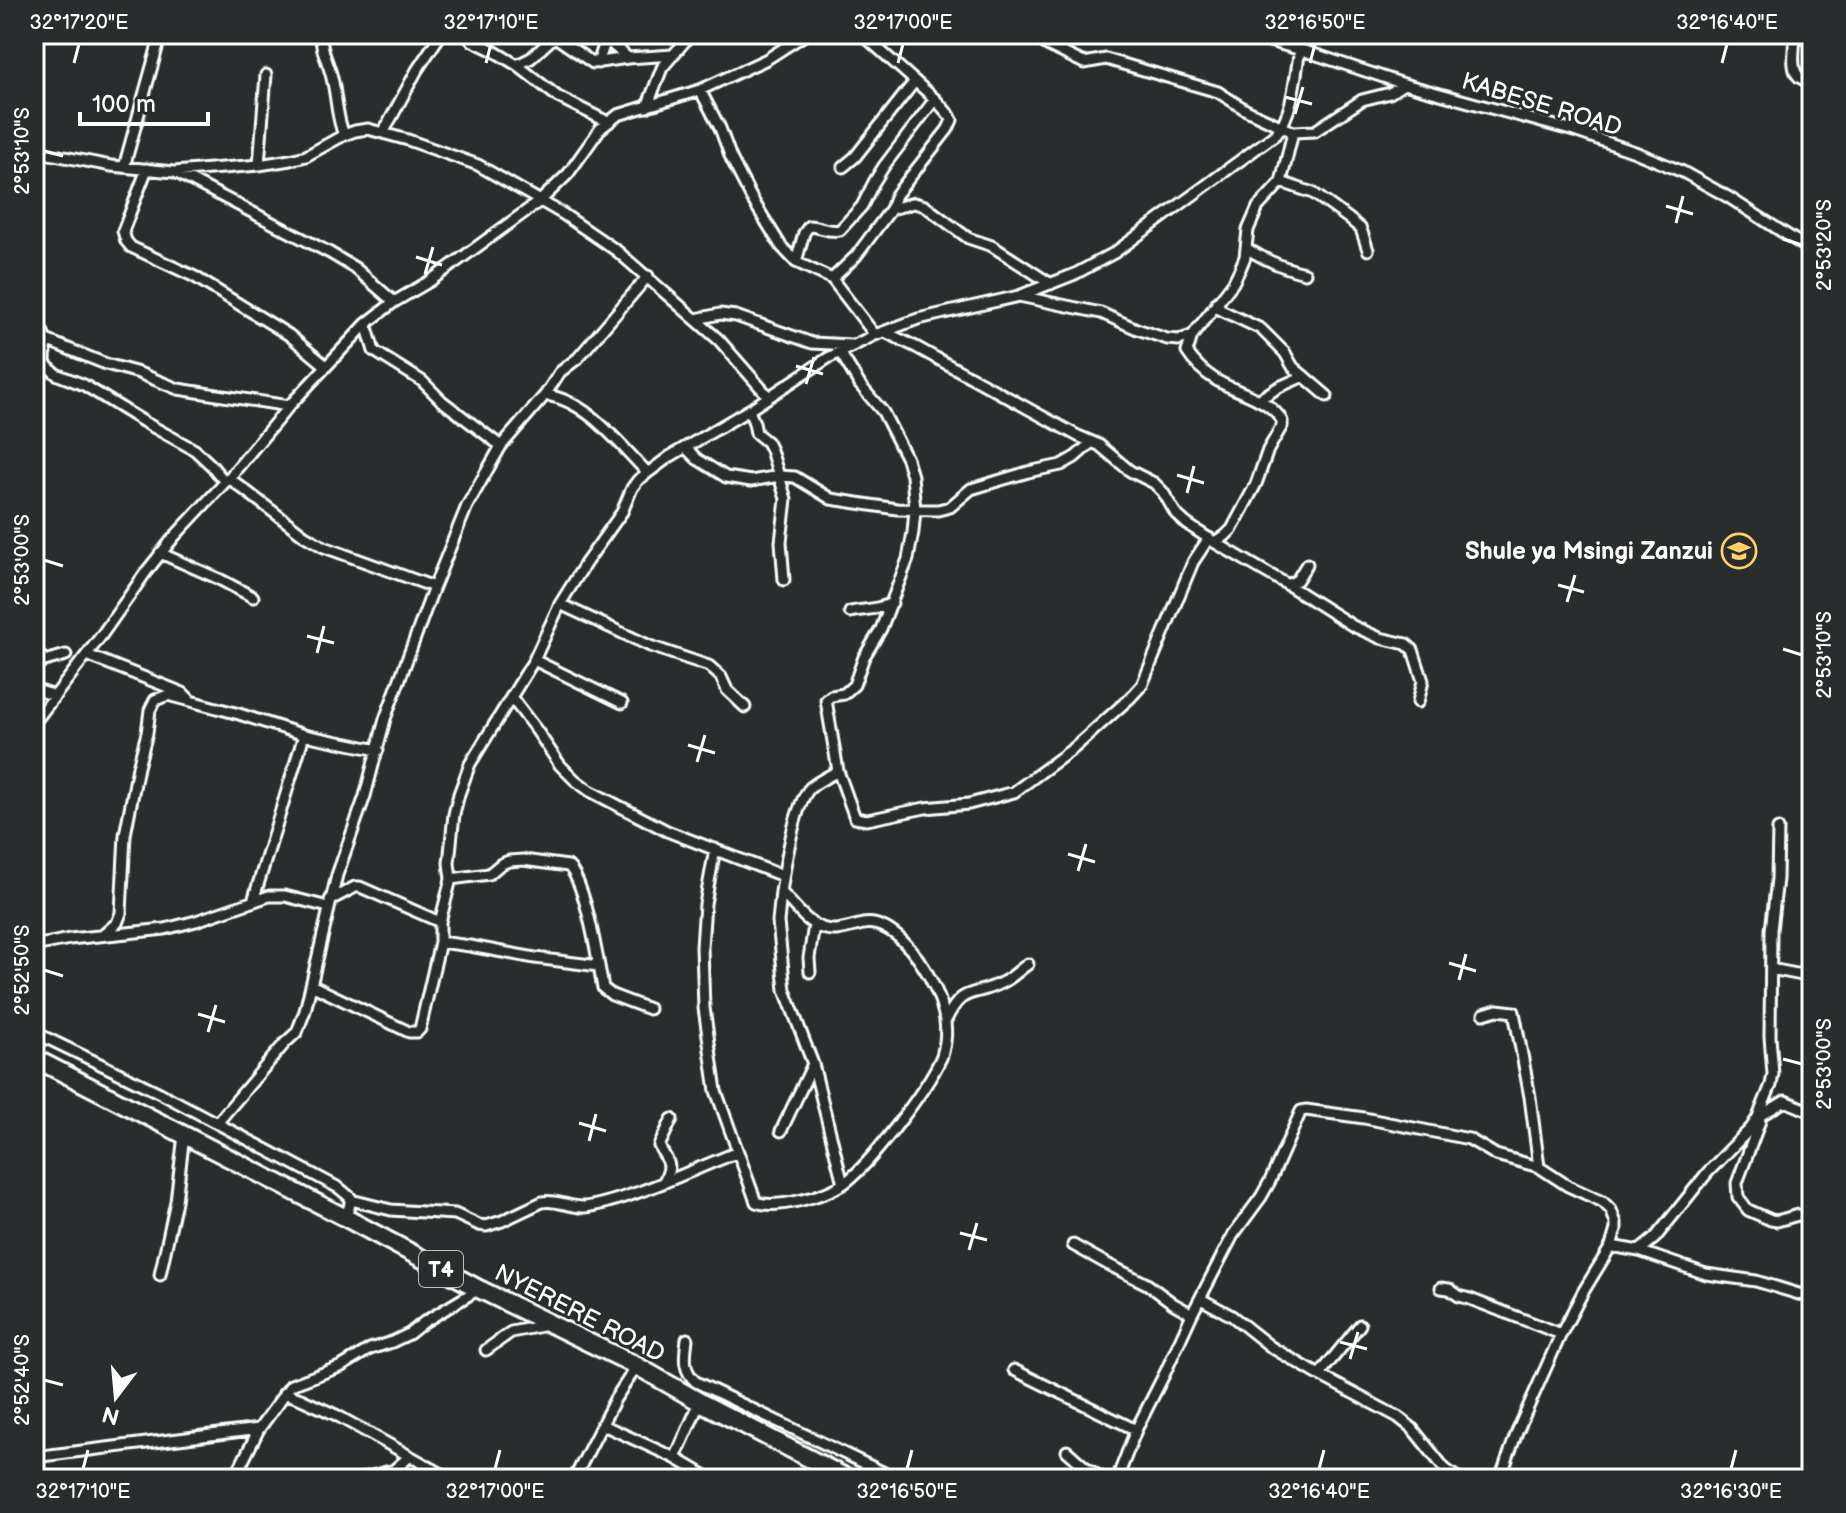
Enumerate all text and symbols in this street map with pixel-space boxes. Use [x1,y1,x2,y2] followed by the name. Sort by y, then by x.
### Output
[30,11,128,35] text: 32°17'20"E
[444,11,538,35] text: 32°17'10"E
[854,11,952,35] text: 32°17'00"E
[1265,11,1365,35] text: 32°16'50"E
[1676,11,1778,35] text: 32°16'40"E
[1458,66,1625,143] street label: KABESE ROAD
[80,76,208,126] scale bar
[92,90,156,119] text: 100 m
[11,107,35,195] text: 2°53'10"S
[1813,199,1837,291] text: 2°53'20"S
[11,514,35,606] text: 2°53'00"S
[1720,532,1758,570] school or university icon: Shule ya Msingi Zanzui
[1465,537,1713,566] place label: Shule ya Msingi Zanzui
[1813,611,1837,699] text: 2°53'10"S
[11,925,35,1015] text: 2°52'50"S
[1813,1018,1837,1110] text: 2°53'00"S
[419,1251,463,1287] road number: T4
[490,1258,670,1369] street label: NYERERE ROAD
[11,1334,35,1426] text: 2°52'40"S
[76,1357,156,1437] north arrow
[99,1400,123,1430] text: N
[36,1480,130,1504] text: 32°17'10"E
[446,1480,544,1504] text: 32°17'00"E
[857,1480,957,1504] text: 32°16'50"E
[1268,1480,1370,1504] text: 32°16'40"E
[1680,1480,1782,1504] text: 32°16'30"E

